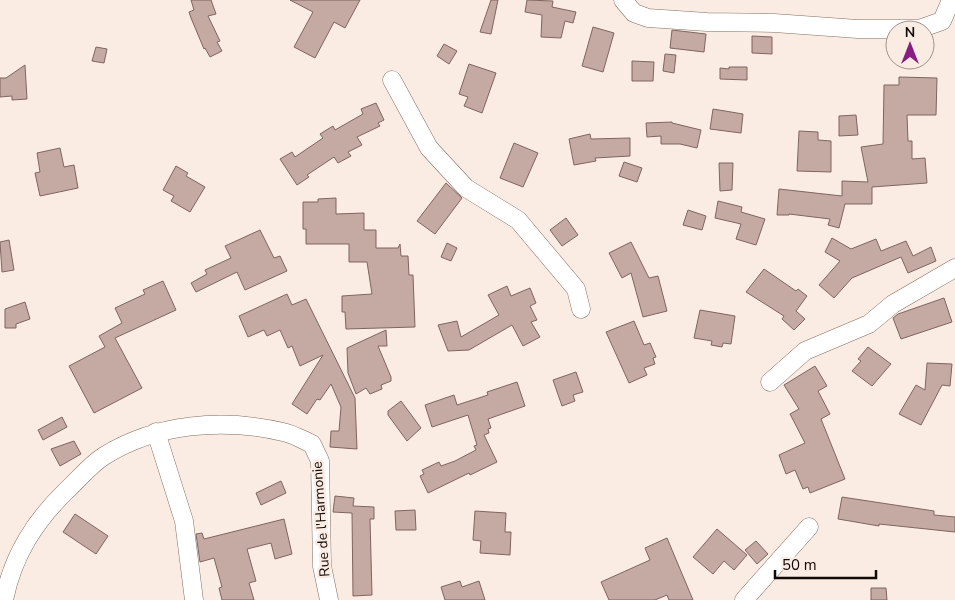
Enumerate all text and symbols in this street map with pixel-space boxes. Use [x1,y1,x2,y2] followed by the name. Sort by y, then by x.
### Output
[885,20,935,70] north arrow
[905,23,915,42] text: N
[307,461,335,577] street label: Rue de l'Harmonie
[775,548,876,580] scale bar
[782,555,817,575] text: 50 m

